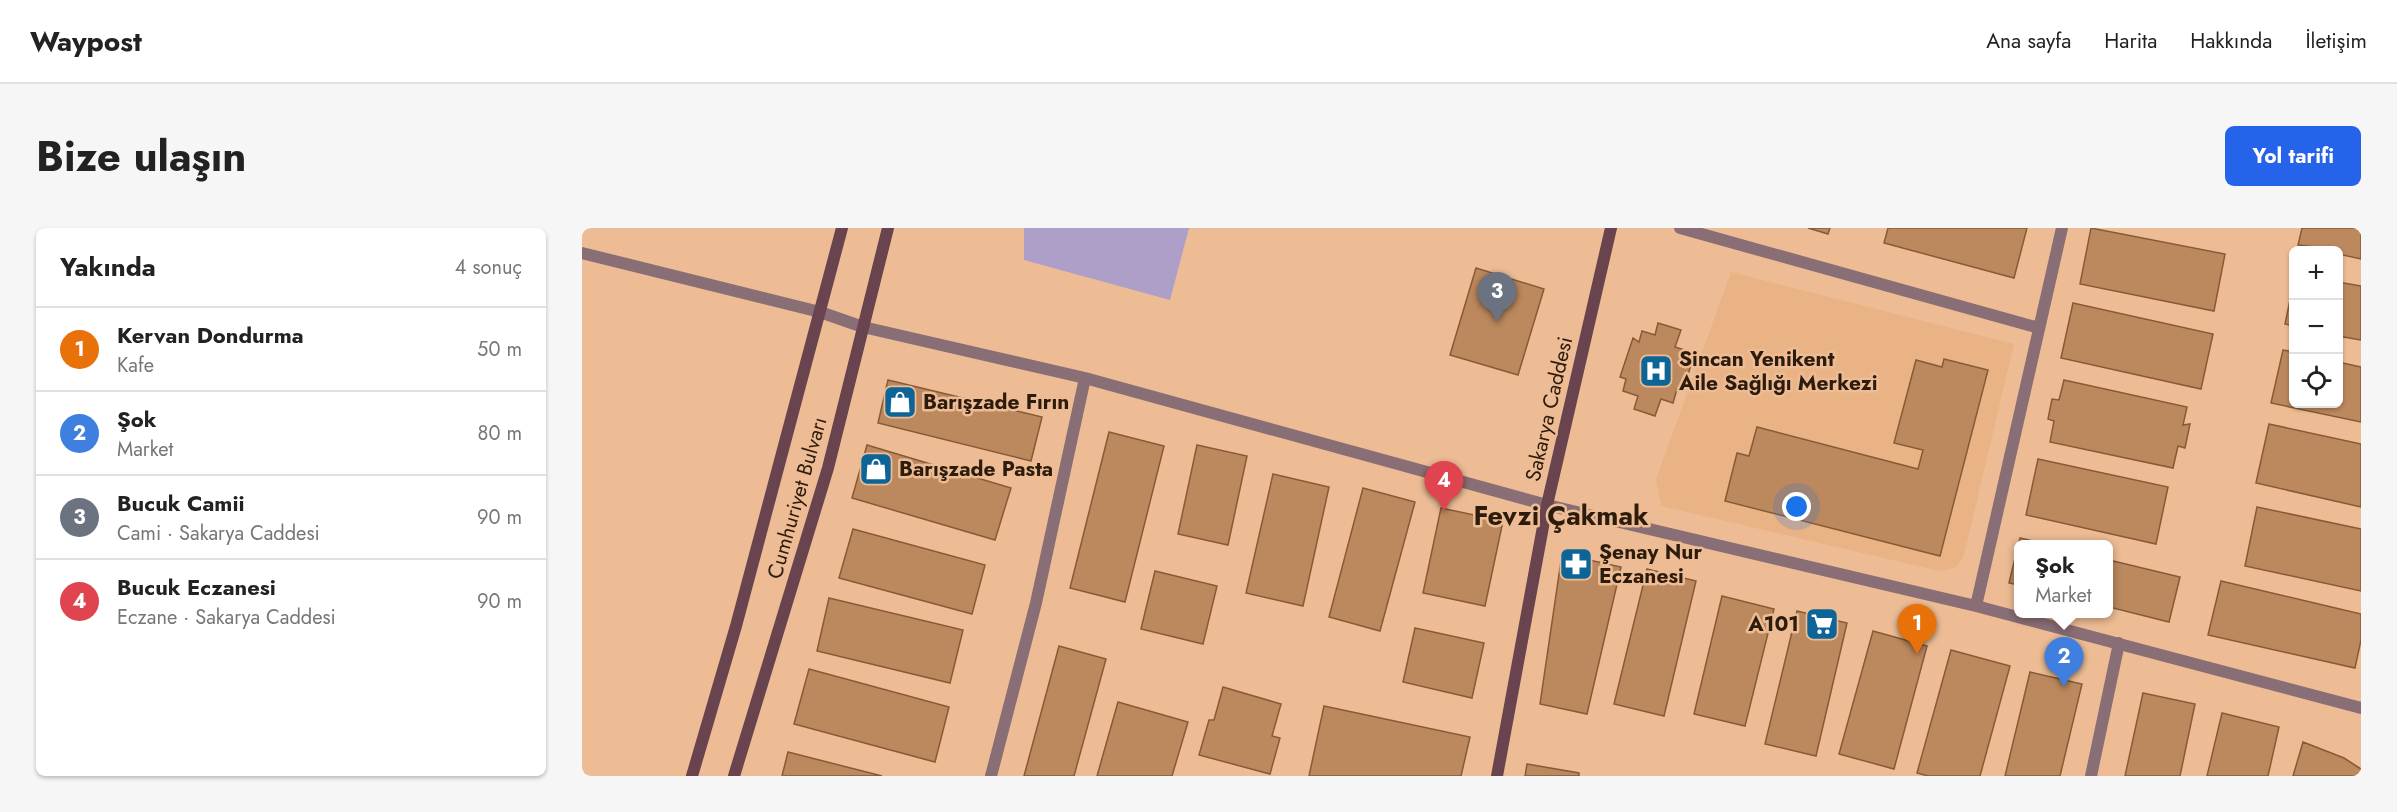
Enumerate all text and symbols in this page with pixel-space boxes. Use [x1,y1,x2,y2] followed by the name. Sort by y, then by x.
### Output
[30,21,142,62] text: Waypost
[1986,26,2071,56] text: Ana sayfa
[2104,26,2157,56] text: Harita
[2190,26,2272,56] text: Hakkında
[2305,26,2367,56] text: İletişim
[36,126,246,187] text: Bize ulaşın
[2225,126,2361,186] button: Yol tarifi
[2289,246,2343,408] map controls
[2289,246,2343,300] button: +
[60,248,156,286] text: Yakında
[455,253,522,282] text: 4 sonuç
[1478,272,1516,322] pin: 3
[2289,300,2343,354] button: −
[117,319,304,351] text: Kervan Dondurma
[1518,334,1580,484] street label: Sakarya Caddesi
[74,335,85,364] text: 1
[477,335,522,364] text: 50 m
[1678,344,1878,398] place label: Sincan Yenikent Aile Sağlığı Merkezi
[117,351,154,380] text: Kafe
[1638,353,1674,389] hospital icon: Sincan Yenikent Aile Sağlığı Merkezi
[2289,354,2343,408] button: locate
[882,384,918,420] shop icon: Barışzade Fırın
[923,387,1069,417] place label: Barışzade Fırın
[117,403,156,435] text: Şok
[760,414,834,582] street label: Cumhuriyet Bulvarı
[73,419,86,448] text: 2
[477,419,522,448] text: 80 m
[117,435,173,464] text: Market
[858,451,894,487] shop icon: Barışzade Pasta
[899,454,1053,484] place label: Barışzade Pasta
[1424,462,1464,511] pin: 4
[117,487,245,519] text: Bucuk Camii
[1782,492,1811,521] your location
[1473,496,1649,535] district label: Fevzi Çakmak
[73,503,86,532] text: 3
[477,503,522,532] text: 90 m
[117,519,320,548] text: Cami · Sakarya Caddesi
[1599,537,1702,591] place label: Şenay Nur Eczanesi
[2014,540,2113,618] popup
[1558,546,1594,582] pharmacy icon: Şenay Nur Eczanesi
[2035,549,2075,581] text: Şok
[117,571,276,603] text: Bucuk Eczanesi
[2035,581,2092,610] text: Market
[73,587,86,616] text: 4
[477,587,522,616] text: 90 m
[117,603,336,632] text: Eczane · Sakarya Caddesi
[1898,604,1936,654] pin: 1
[1804,606,1840,642] supermarket icon: A101
[1747,609,1799,639] place label: A101
[2044,638,2084,687] pin: 2

